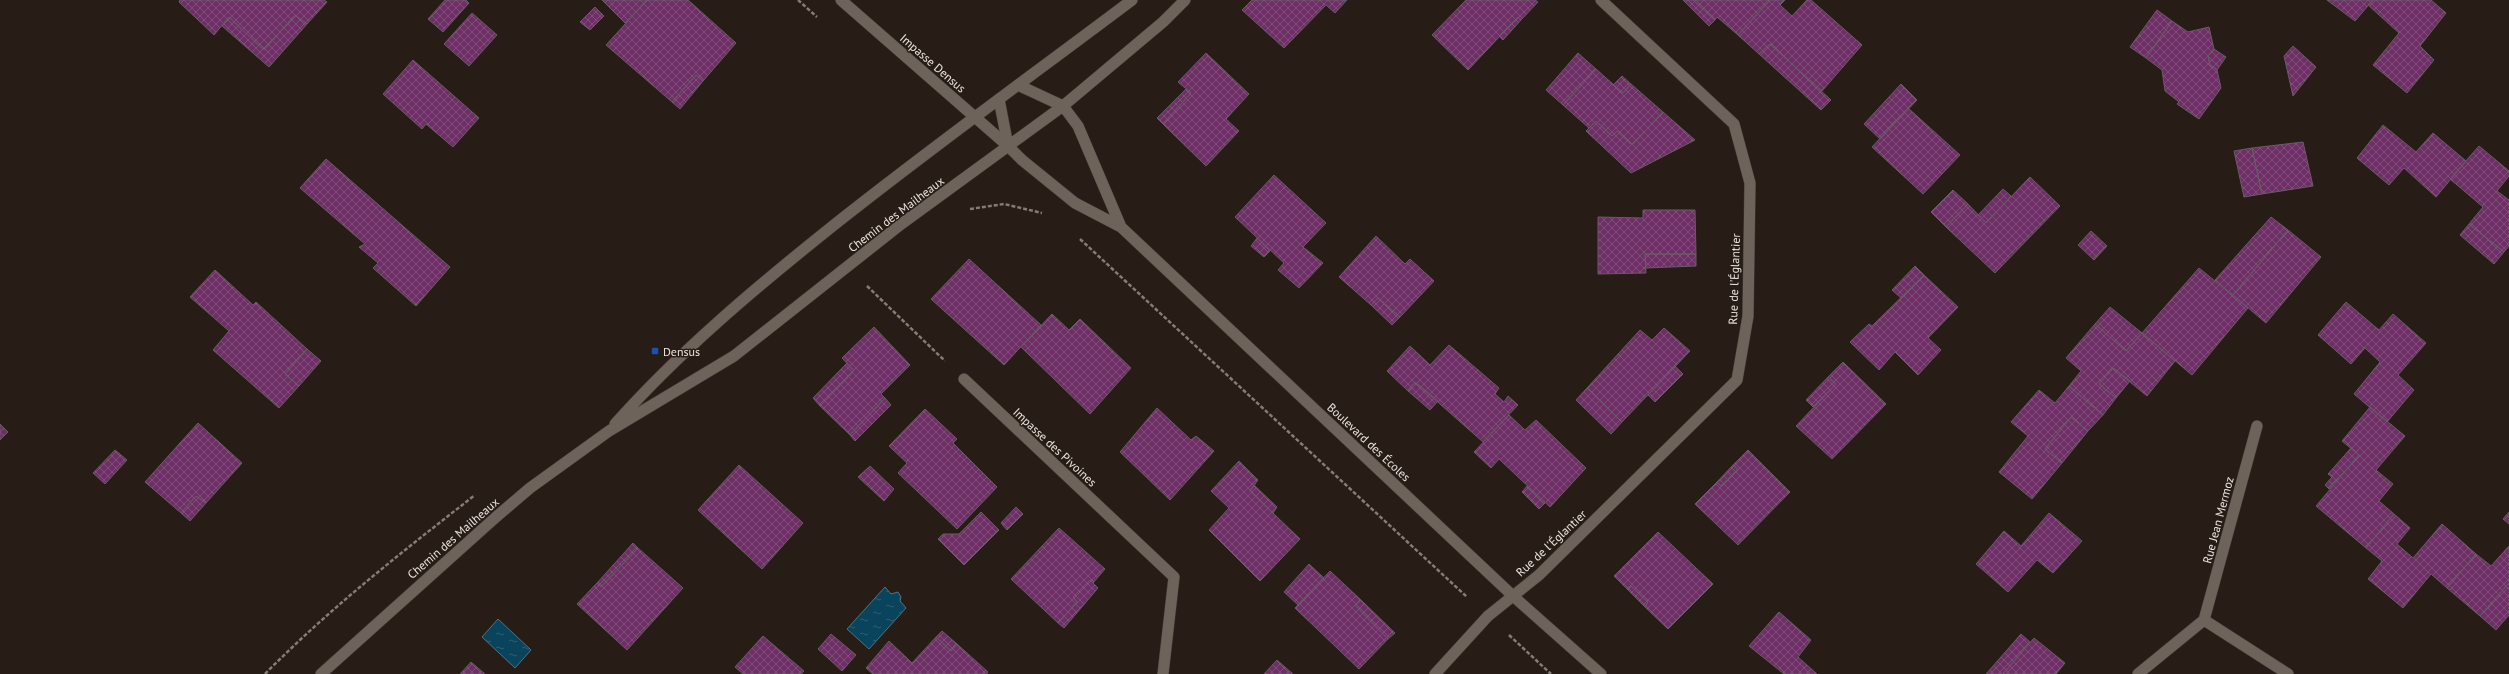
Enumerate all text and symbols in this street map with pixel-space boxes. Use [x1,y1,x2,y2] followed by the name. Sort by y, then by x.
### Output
[897,30,969,96] street label: Impasse Densus
[845,173,947,255] street label: Chemin des Mailheaux
[1725,233,1743,325] street label: Rue de l'Églantier
[663,344,700,359] place label: Densus
[650,346,660,356] marker: Densus
[1324,400,1414,484] street label: Boulevard des Écoles
[1010,404,1100,490] street label: Impasse des Pivoines
[2199,475,2237,565] street label: Rue Jean Mermoz
[404,494,502,582] street label: Chemin des Mailheaux
[1513,506,1589,580] street label: Rue de l'Églantier

